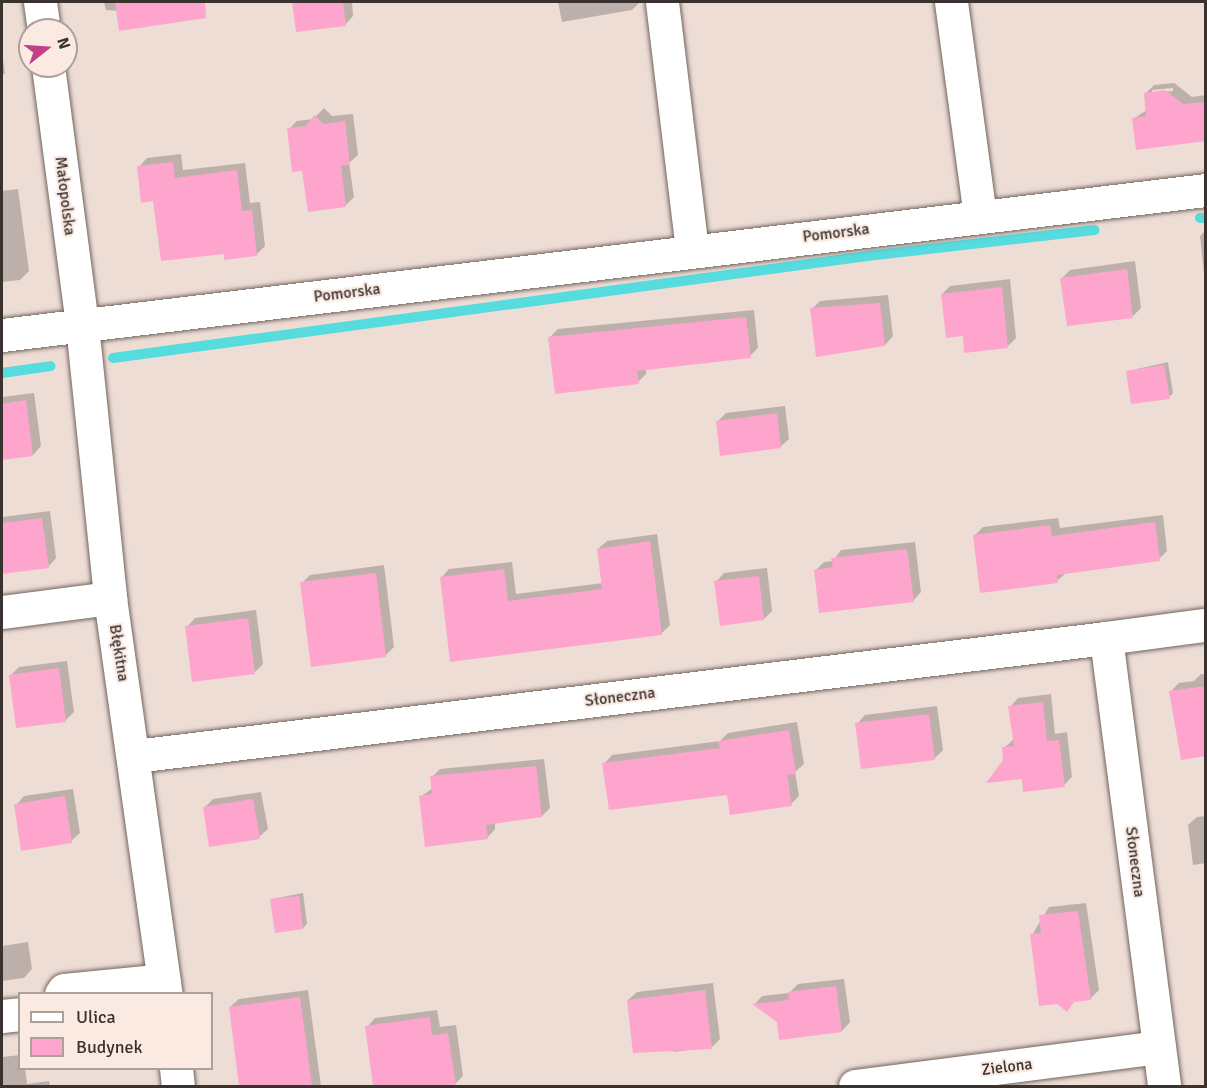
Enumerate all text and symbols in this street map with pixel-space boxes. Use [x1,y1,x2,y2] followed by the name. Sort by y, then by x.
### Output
[18,18,78,78] north arrow
[52,35,74,52] text: N
[51,155,79,237] street label: Małopolska
[802,219,870,247] street label: Pomorska
[313,279,381,307] street label: Pomorska
[105,623,133,683] street label: Błękitna
[584,683,656,711] street label: Słoneczna
[1121,826,1149,898] street label: Słoneczna
[18,992,213,1070] legend
[76,1006,116,1028] text: Ulica
[76,1036,143,1058] text: Budynek
[981,1054,1033,1080] street label: Zielona

